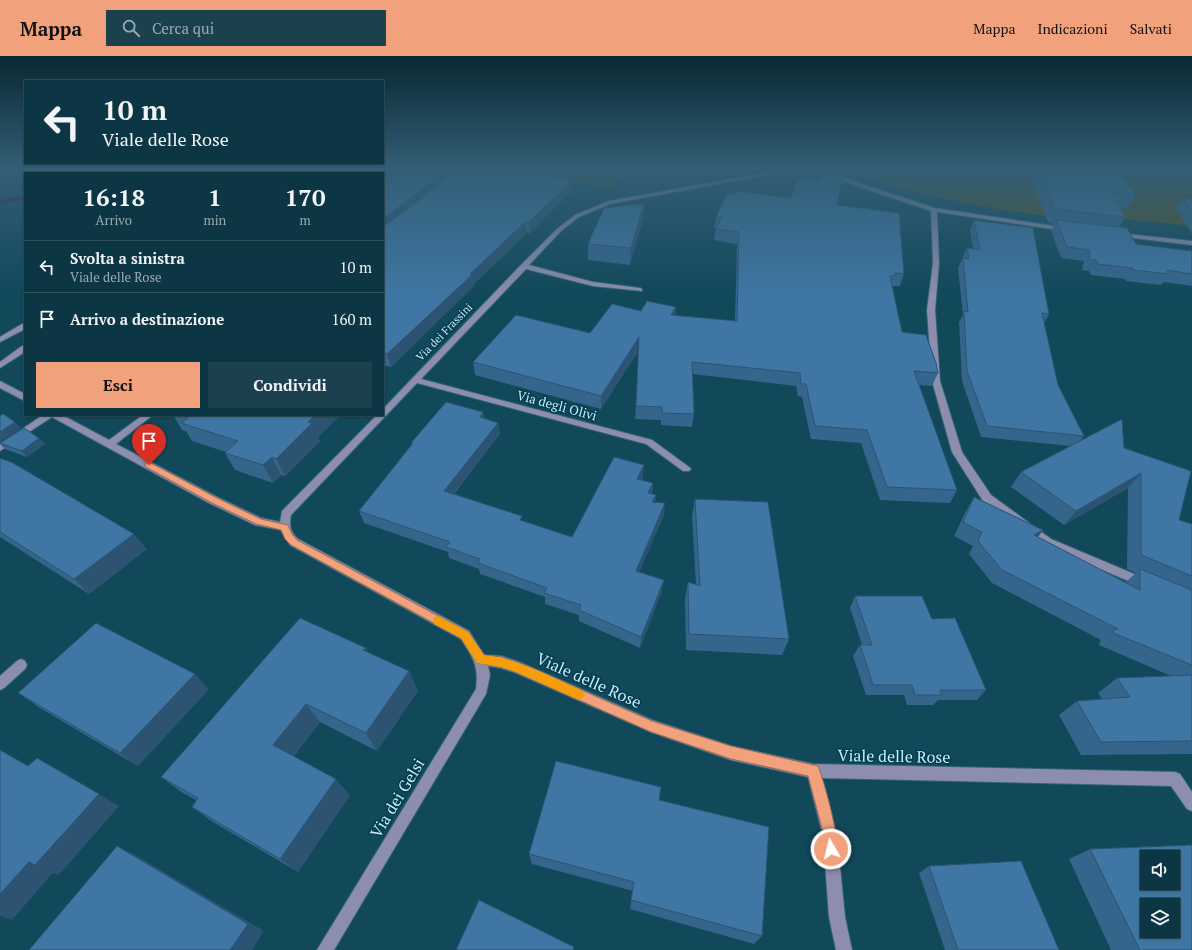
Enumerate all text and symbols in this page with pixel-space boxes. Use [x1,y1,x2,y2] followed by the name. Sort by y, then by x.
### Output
[106,10,386,46] search box
[20,16,82,41] text: Mappa
[120,17,142,39] icon: search
[152,18,214,38] text: Cerca qui
[973,19,1015,38] text: Mappa
[1037,19,1108,38] text: Indicazioni
[1130,19,1172,38] text: Salvati
[102,91,167,128] text: 10 m
[36,96,88,148] icon: left
[102,127,229,151] text: Viale delle Rose
[82,181,145,213] text: 16:18
[208,181,222,213] text: 1
[285,181,325,213] text: 170
[96,211,132,229] text: Arrivo
[203,211,226,229] text: min
[300,211,311,229] text: m
[70,248,185,268] text: Svolta a sinistra
[36,256,58,278] icon: left
[339,257,372,277] text: 10 m
[70,268,162,286] text: Viale delle Rose
[413,300,475,364] street label: Via dei Frassini
[36,308,58,330] icon: arrive
[70,309,224,329] text: Arrivo a destinazione
[331,309,372,329] text: 160 m
[36,362,200,408] button: Esci
[208,362,372,408] button: Condividi
[515,386,599,424] street label: Via degli Olivi
[132,424,166,465] pin
[138,430,160,452] icon: arrive
[533,647,645,713] street label: Viale delle Rose
[837,744,951,768] street label: Viale delle Rose
[365,754,429,842] street label: Via dei Gelsi
[810,828,852,870] position arrow
[1140,850,1180,938] map controls
[1140,850,1180,890] button: sound
[1140,898,1180,938] button: layers

